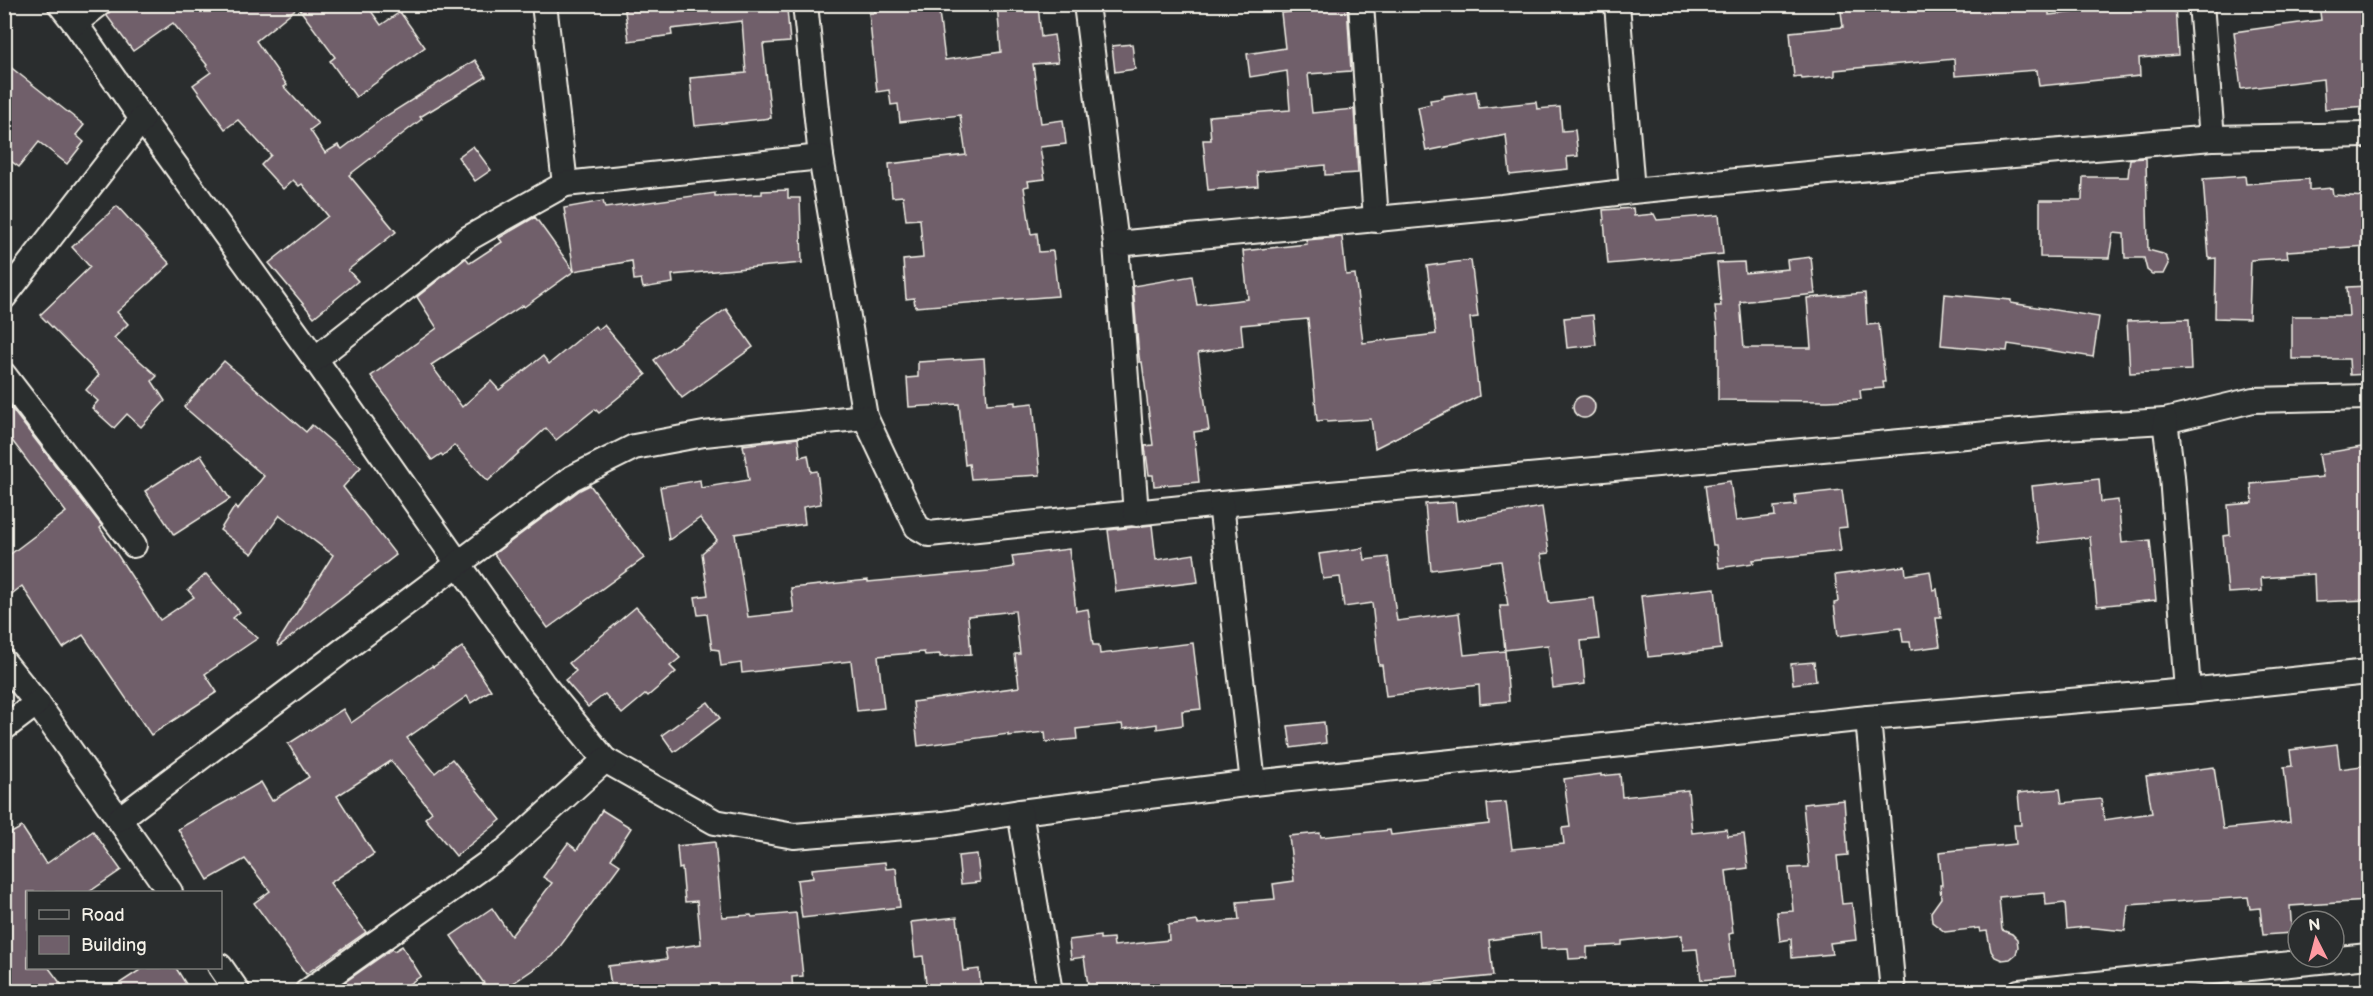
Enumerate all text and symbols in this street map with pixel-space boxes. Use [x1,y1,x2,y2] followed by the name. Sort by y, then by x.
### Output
[27,891,222,969] legend
[81,905,125,926] text: Road
[2286,909,2346,969] north arrow
[2308,915,2322,936] text: N
[81,935,147,956] text: Building

